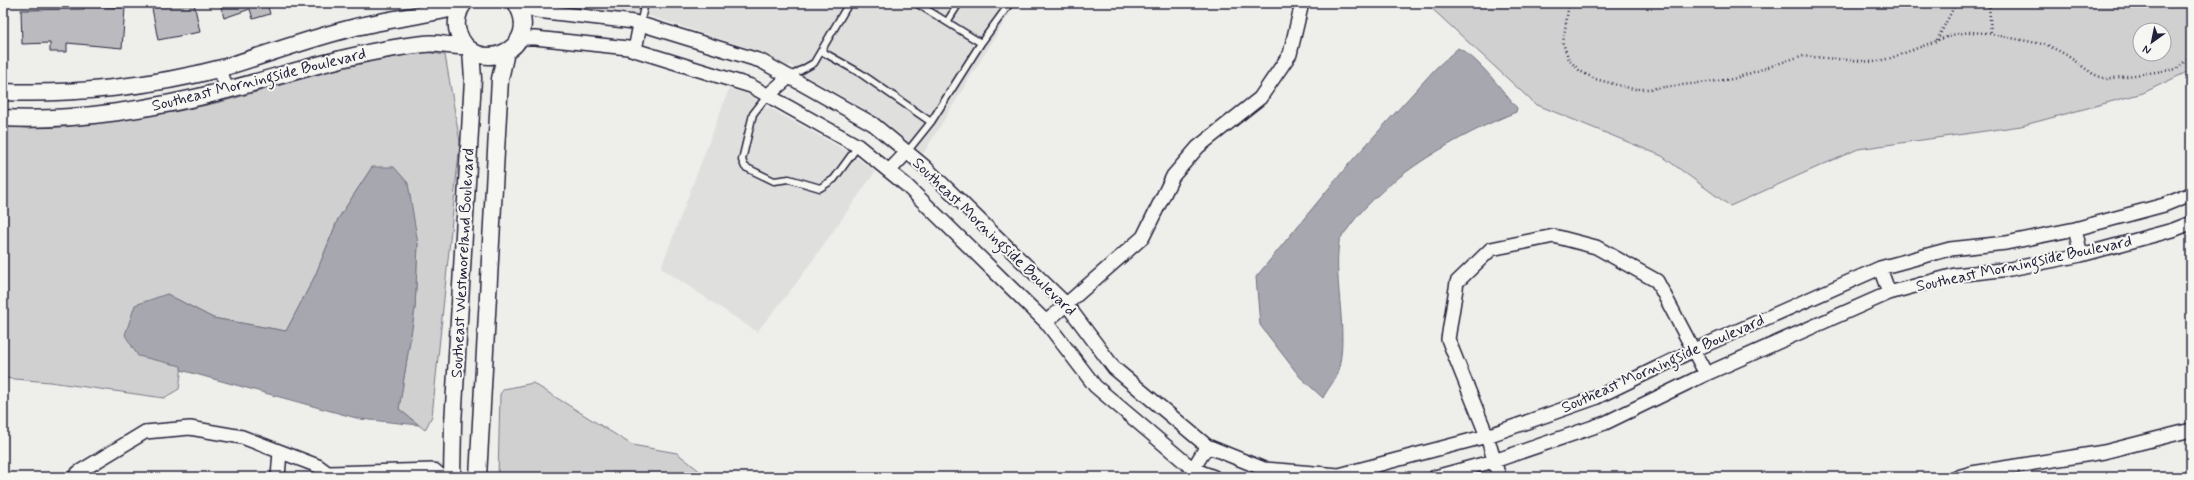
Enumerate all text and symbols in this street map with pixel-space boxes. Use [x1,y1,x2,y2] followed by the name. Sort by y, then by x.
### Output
[2132,22,2172,62] north arrow
[2140,42,2154,57] text: N
[150,43,369,118] street label: Southeast Morningside Boulevard
[446,148,480,378] street label: Southeast Westmoreland Boulevard
[907,153,1080,322] street label: Southeast Morningside Boulevard
[1914,231,2134,298] street label: Southeast Morningside Boulevard
[1558,310,1768,419] street label: Southeast Morningside Boulevard

